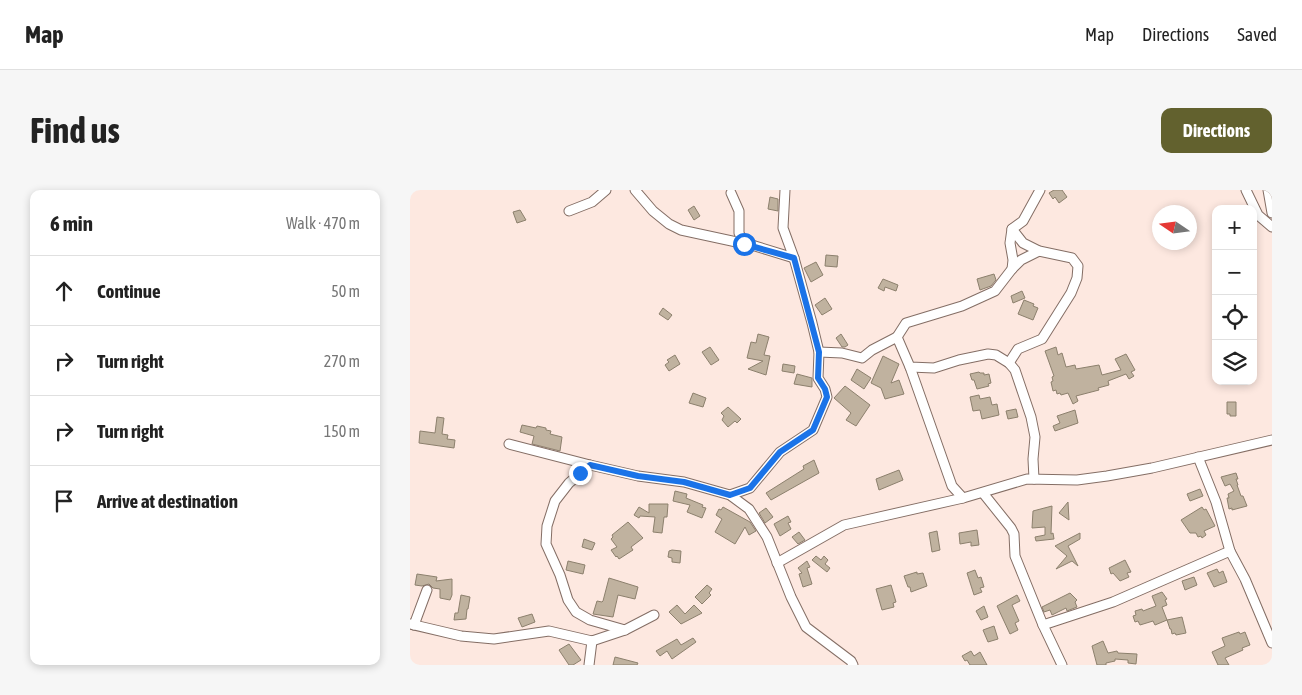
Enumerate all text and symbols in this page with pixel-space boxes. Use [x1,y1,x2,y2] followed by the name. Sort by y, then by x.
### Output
[25,21,64,48] text: Map
[1085,24,1114,45] text: Map
[1142,24,1209,45] text: Directions
[1237,24,1277,45] text: Saved
[1161,108,1272,153] button: Directions
[30,110,120,150] text: Find us
[1152,205,1197,250] north arrow
[1212,205,1257,385] map controls
[1212,205,1257,250] button: +
[50,211,93,235] text: 6 min
[286,214,360,232] text: Walk · 470 m
[733,233,756,256] route start
[1212,250,1257,295] button: −
[50,277,78,305] icon: ahead
[97,280,161,302] text: Continue
[331,282,360,300] text: 50 m
[1212,295,1257,340] button: locate
[1212,340,1257,385] button: layers
[50,347,78,375] icon: right
[97,350,164,372] text: Turn right
[324,352,360,370] text: 270 m
[50,417,78,445] icon: right
[97,420,164,442] text: Turn right
[324,422,360,440] text: 150 m
[569,462,592,485] route end
[50,487,78,515] icon: arrive
[97,490,238,512] text: Arrive at destination

